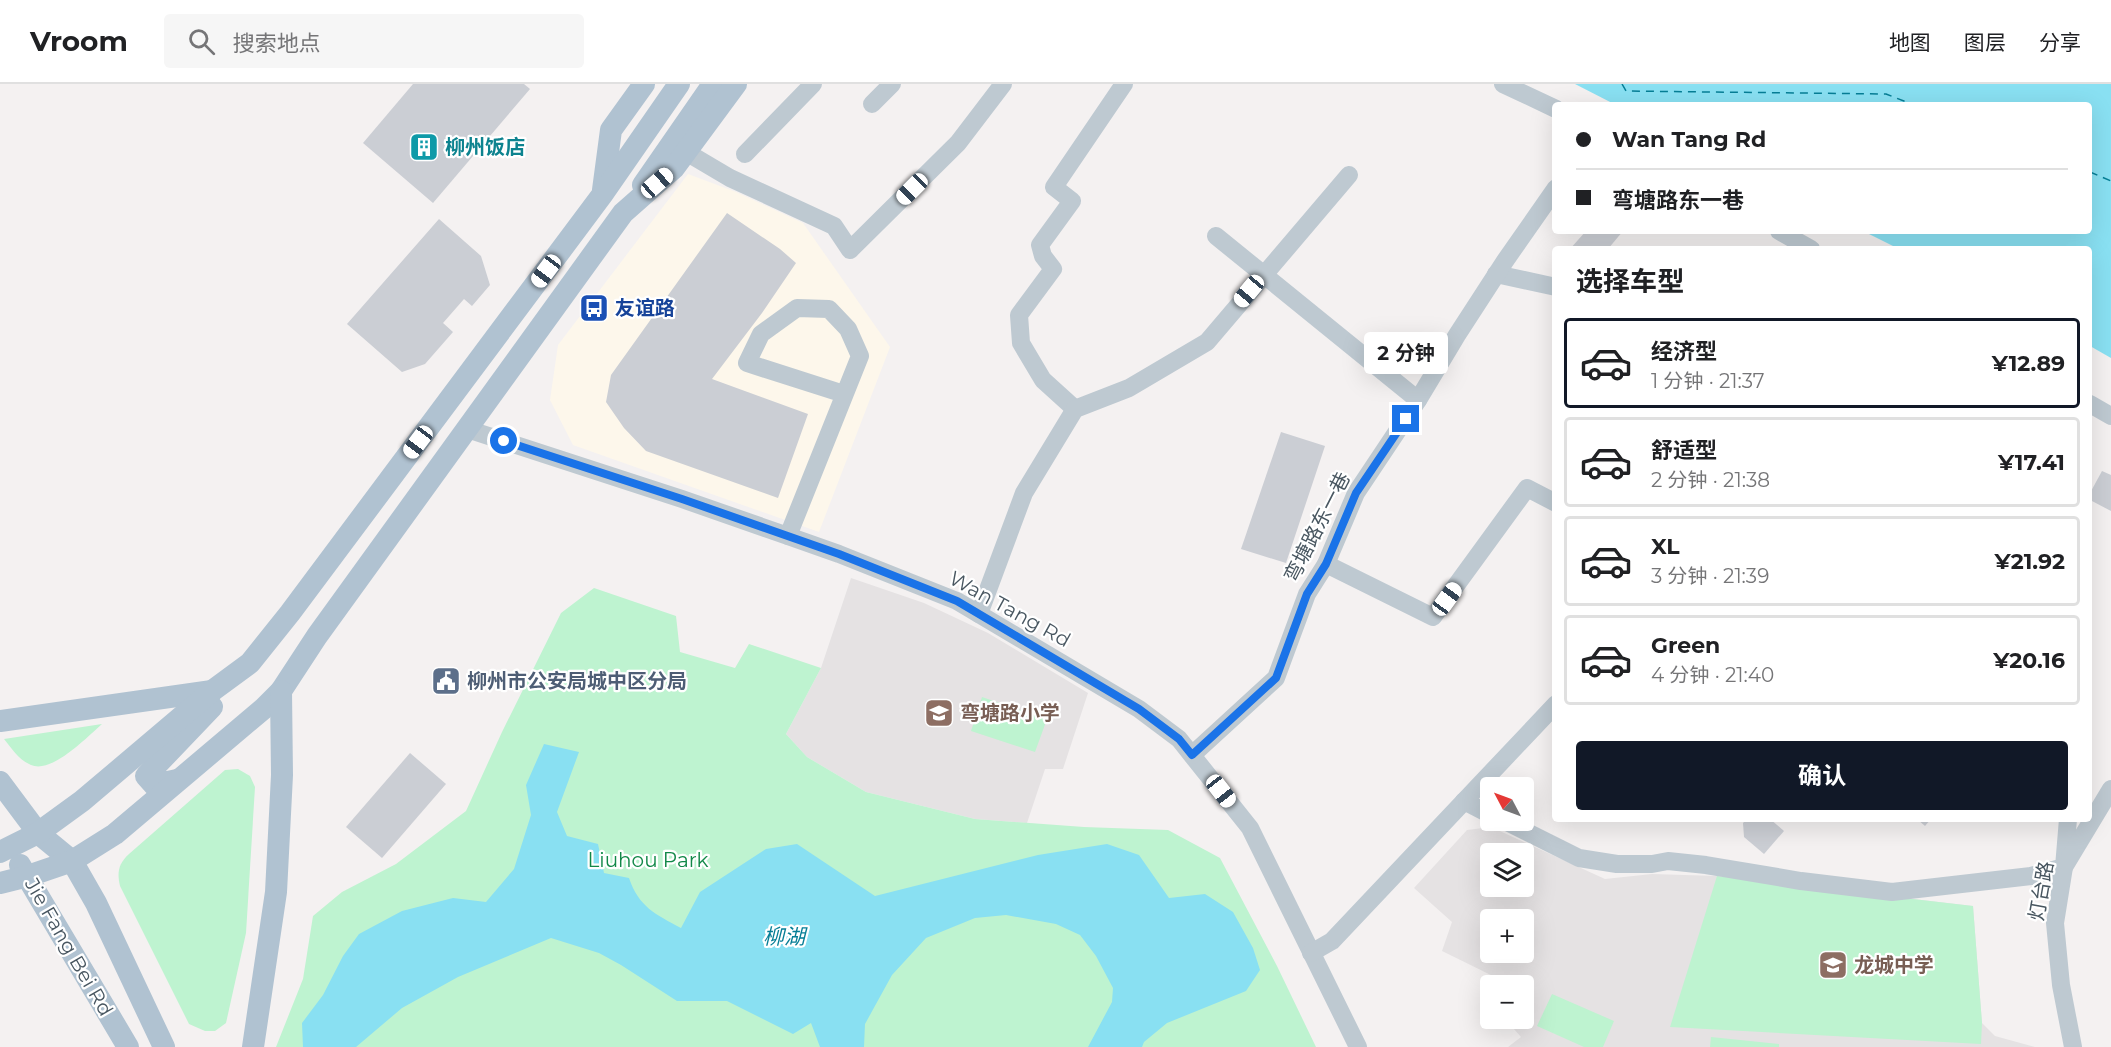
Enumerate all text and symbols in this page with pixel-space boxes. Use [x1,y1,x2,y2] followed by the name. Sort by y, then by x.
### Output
[164,14,584,68] search box
[30,24,128,58] text: Vroom
[185,25,218,58] icon: search
[233,30,321,57] text: 搜索地点
[1889,30,1931,55] text: 地图
[1964,30,2006,55] text: 图层
[2039,30,2081,55] text: 分享
[1612,126,1766,153] text: Wan Tang Rd
[408,131,440,163] building icon: 柳州饭店
[445,135,525,159] place label: 柳州饭店
[638,164,676,202] car
[893,170,931,208] car
[1612,187,1744,214] text: 弯塘路东一巷
[528,251,564,291] car
[1576,265,1684,298] text: 选择车型
[1231,271,1267,311] car
[578,292,610,324] bus stop icon: 友谊路
[615,296,675,320] place label: 友谊路
[1364,332,1448,374] callout: 2 分钟
[1579,336,1633,390] icon: car
[1651,338,1717,365] text: 经济型
[1377,341,1435,365] text: 2 分钟
[1992,350,2065,377] text: ¥12.89
[1651,369,1765,393] text: 1 分钟 · 21:37
[1392,405,1419,432] route end
[400,422,436,462] car
[490,427,517,454] route start
[1579,435,1633,489] icon: car
[1651,437,1717,464] text: 舒适型
[1998,449,2065,476] text: ¥17.41
[1279,468,1355,586] street label: 弯塘路东一巷
[1651,468,1770,492] text: 2 分钟 · 21:38
[1651,533,1680,560] text: XL
[1579,534,1633,588] icon: car
[1995,548,2065,575] text: ¥21.92
[1651,564,1769,588] text: 3 分钟 · 21:39
[945,566,1075,652] street label: Wan Tang Rd
[1429,579,1465,619] car
[1651,632,1720,659] text: Green
[1579,633,1633,687] icon: car
[1993,647,2065,674] text: ¥20.16
[1651,663,1774,687] text: 4 分钟 · 21:40
[430,665,462,697] public building icon: 柳州市公安局城中区分局
[467,669,687,693] place label: 柳州市公安局城中区分局
[923,697,955,729] school or university icon: 弯塘路小学
[960,701,1060,725] place label: 弯塘路小学
[1576,741,2068,810] button: 确认
[1203,771,1239,811] car
[1480,777,1534,831] north arrow
[1480,777,1534,1029] map controls
[1480,843,1534,897] button: layers
[587,848,709,872] park label: Liuhou Park
[2024,859,2058,923] street label: 灯台路
[19,873,118,1020] street label: Jie Fang Bei Rd
[1480,909,1534,963] button: +
[763,924,808,949] water label: 柳湖
[1817,949,1849,981] school or university icon: 龙城中学
[1854,953,1934,977] place label: 龙城中学
[1480,975,1534,1029] button: −

